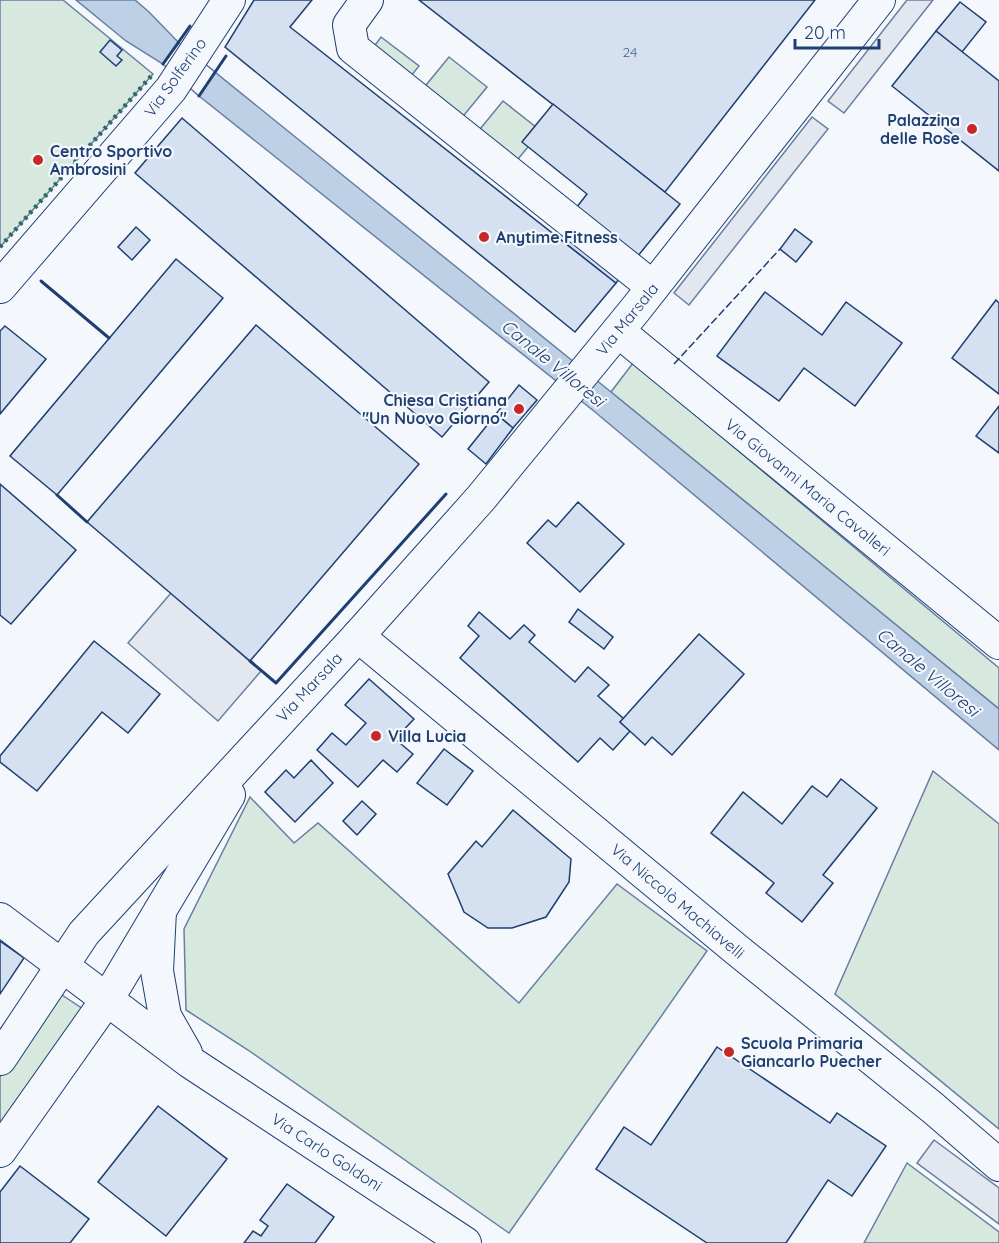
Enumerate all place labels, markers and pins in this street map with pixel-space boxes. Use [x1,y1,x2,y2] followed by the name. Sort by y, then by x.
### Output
[880,110,960,148] place label: Palazzina delle Rose
[965,122,979,136] marker: Palazzina delle Rose
[50,141,172,179] place label: Centro Sportivo Ambrosini
[31,153,45,167] marker: Centro Sportivo Ambrosini
[496,227,618,247] place label: Anytime Fitness
[477,230,491,244] marker: Anytime Fitness
[362,390,507,428] place label: Chiesa Cristiana "Un Nuovo Giorno"
[512,402,526,416] marker: Chiesa Cristiana "Un Nuovo Giorno"
[388,726,466,746] place label: Villa Lucia
[369,729,383,743] marker: Villa Lucia
[741,1033,882,1071] place label: Scuola Primaria Giancarlo Puecher
[722,1045,736,1059] marker: Scuola Primaria Giancarlo Puecher

